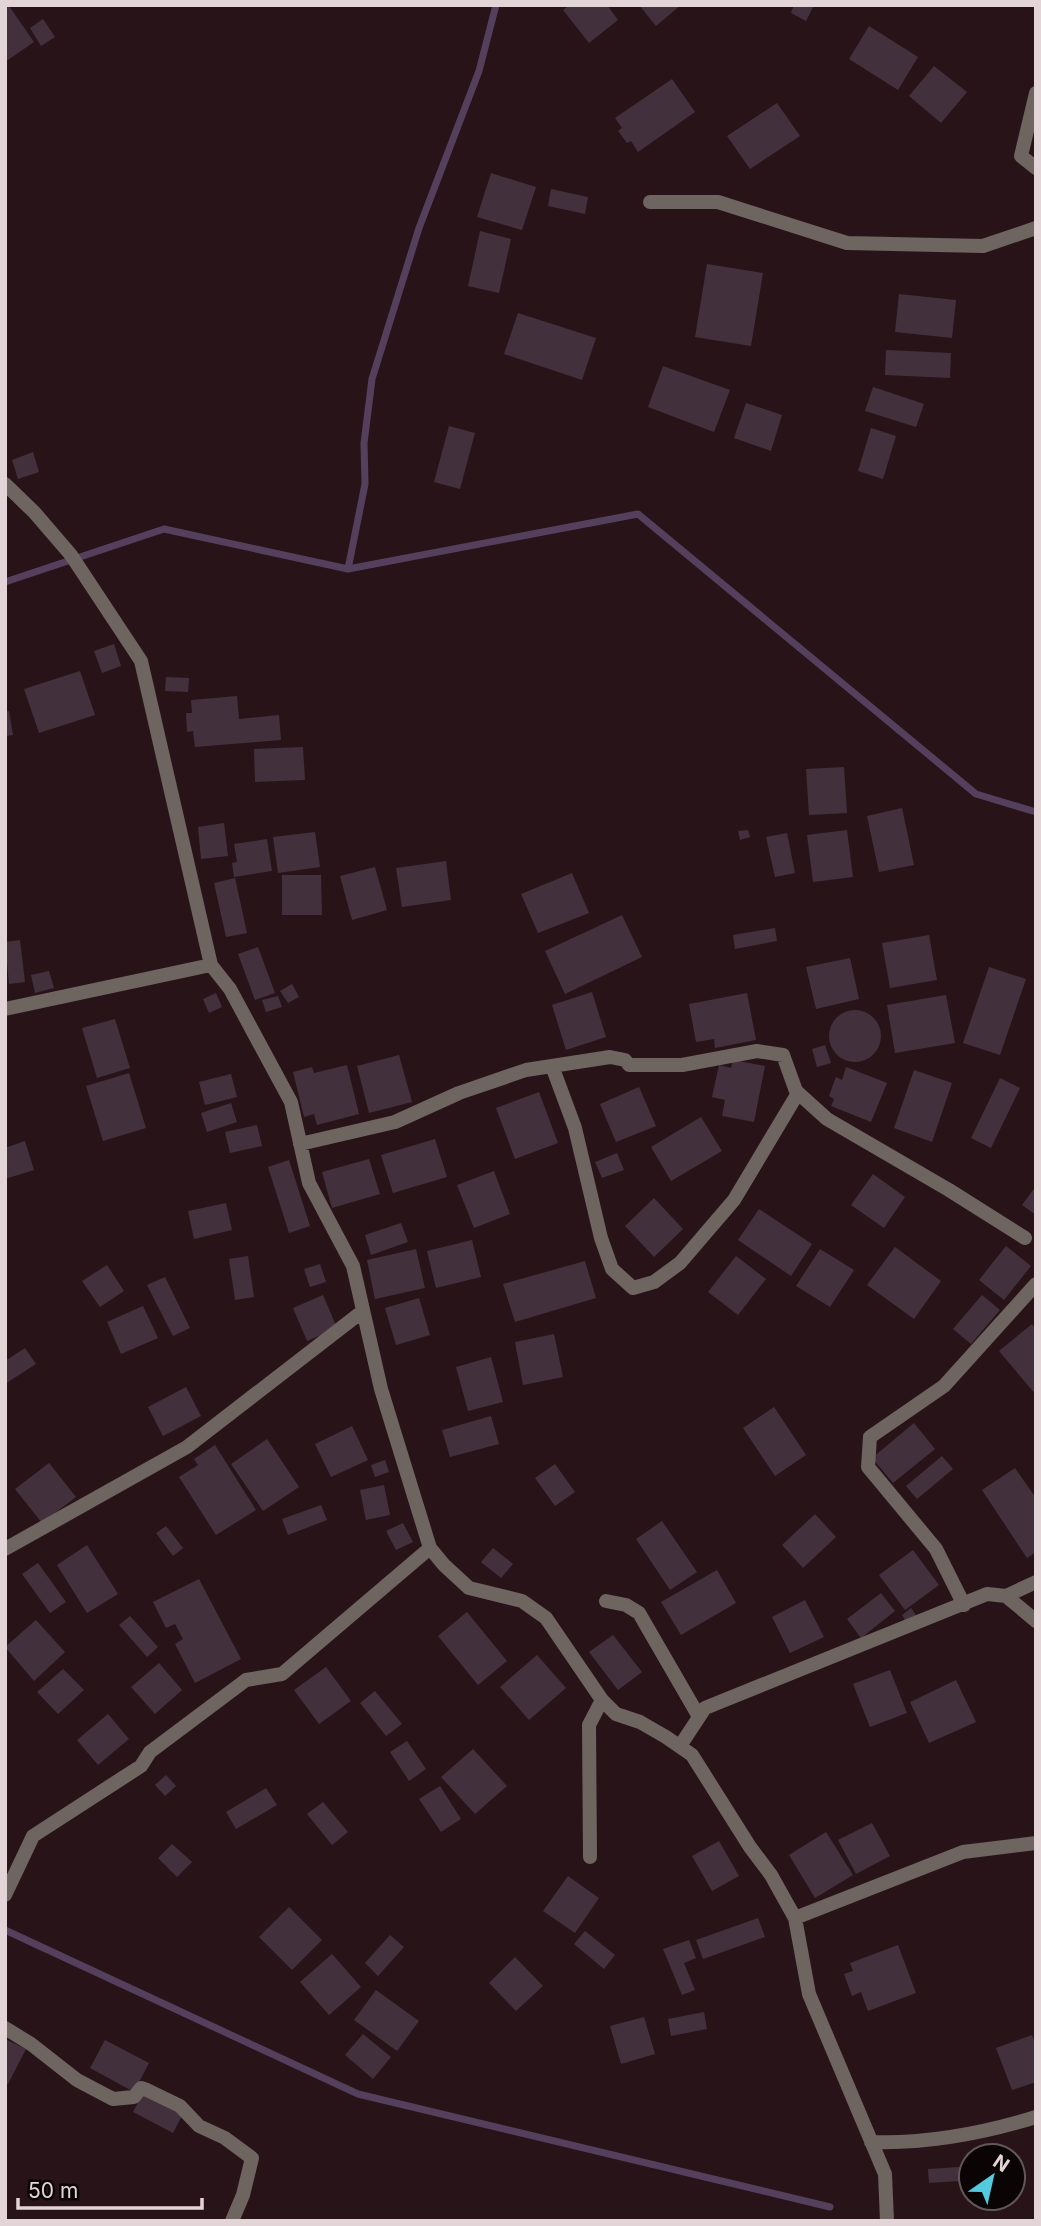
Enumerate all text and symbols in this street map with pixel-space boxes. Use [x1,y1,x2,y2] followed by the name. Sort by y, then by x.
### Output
[957,2142,1027,2212] north arrow
[989,2150,1014,2177] text: N
[18,2166,201,2210] scale bar
[28,2178,78,2203] text: 50 m

